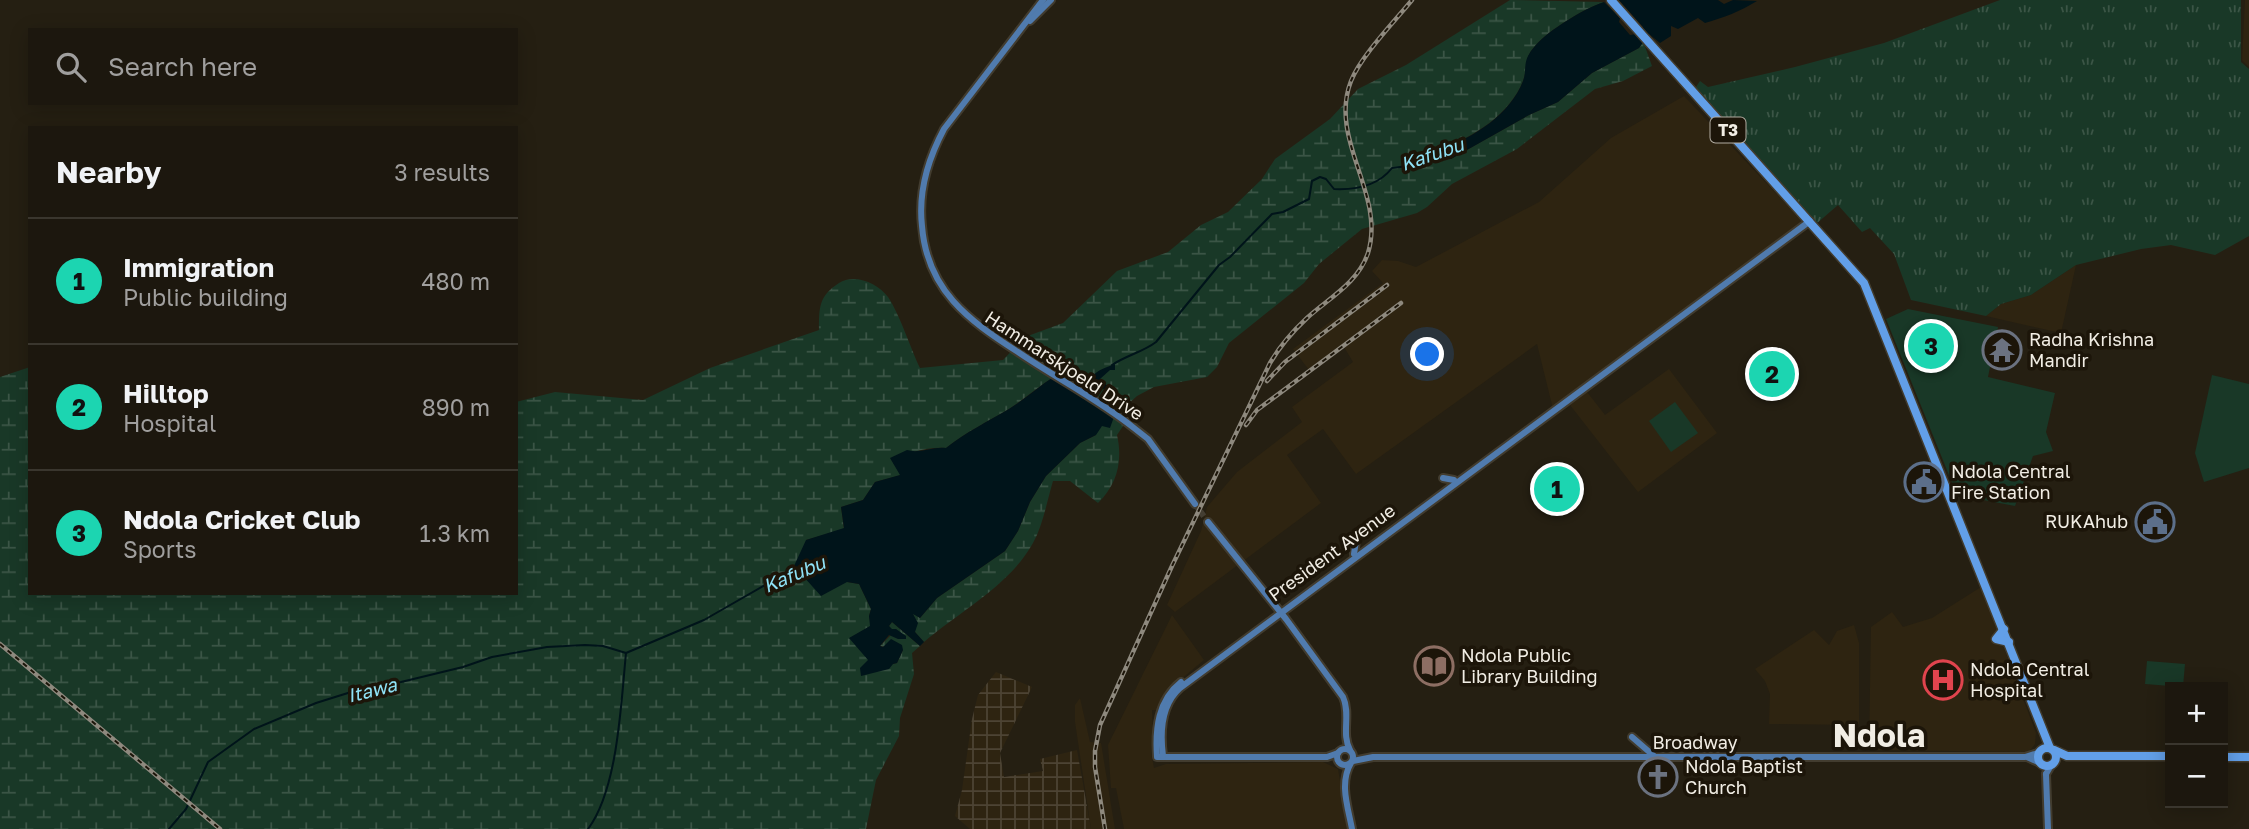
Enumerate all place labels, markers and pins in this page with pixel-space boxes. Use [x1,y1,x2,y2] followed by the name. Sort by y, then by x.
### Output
[1908,320,1954,372] pin: 3
[2029,328,2154,371] place label: Radha Krishna Mandir
[1981,329,2023,371] temple icon: Radha Krishna Mandir
[1749,348,1795,400] pin: 2
[1951,460,2071,503] place label: Ndola Central Fire Station
[1903,461,1945,503] public building icon: Ndola Central Fire Station
[1534,463,1580,515] pin: 1
[2134,501,2176,543] public building icon: RUKAhub
[2045,510,2128,532] place label: RUKAhub
[1461,644,1598,687] place label: Ndola Public Library Building
[1413,645,1455,687] library icon: Ndola Public Library Building
[1970,658,2090,701] place label: Ndola Central Hospital
[1922,659,1964,701] hospital icon: Ndola Central Hospital
[1685,755,1803,798] place label: Ndola Baptist Church
[1637,756,1679,798] church icon: Ndola Baptist Church

